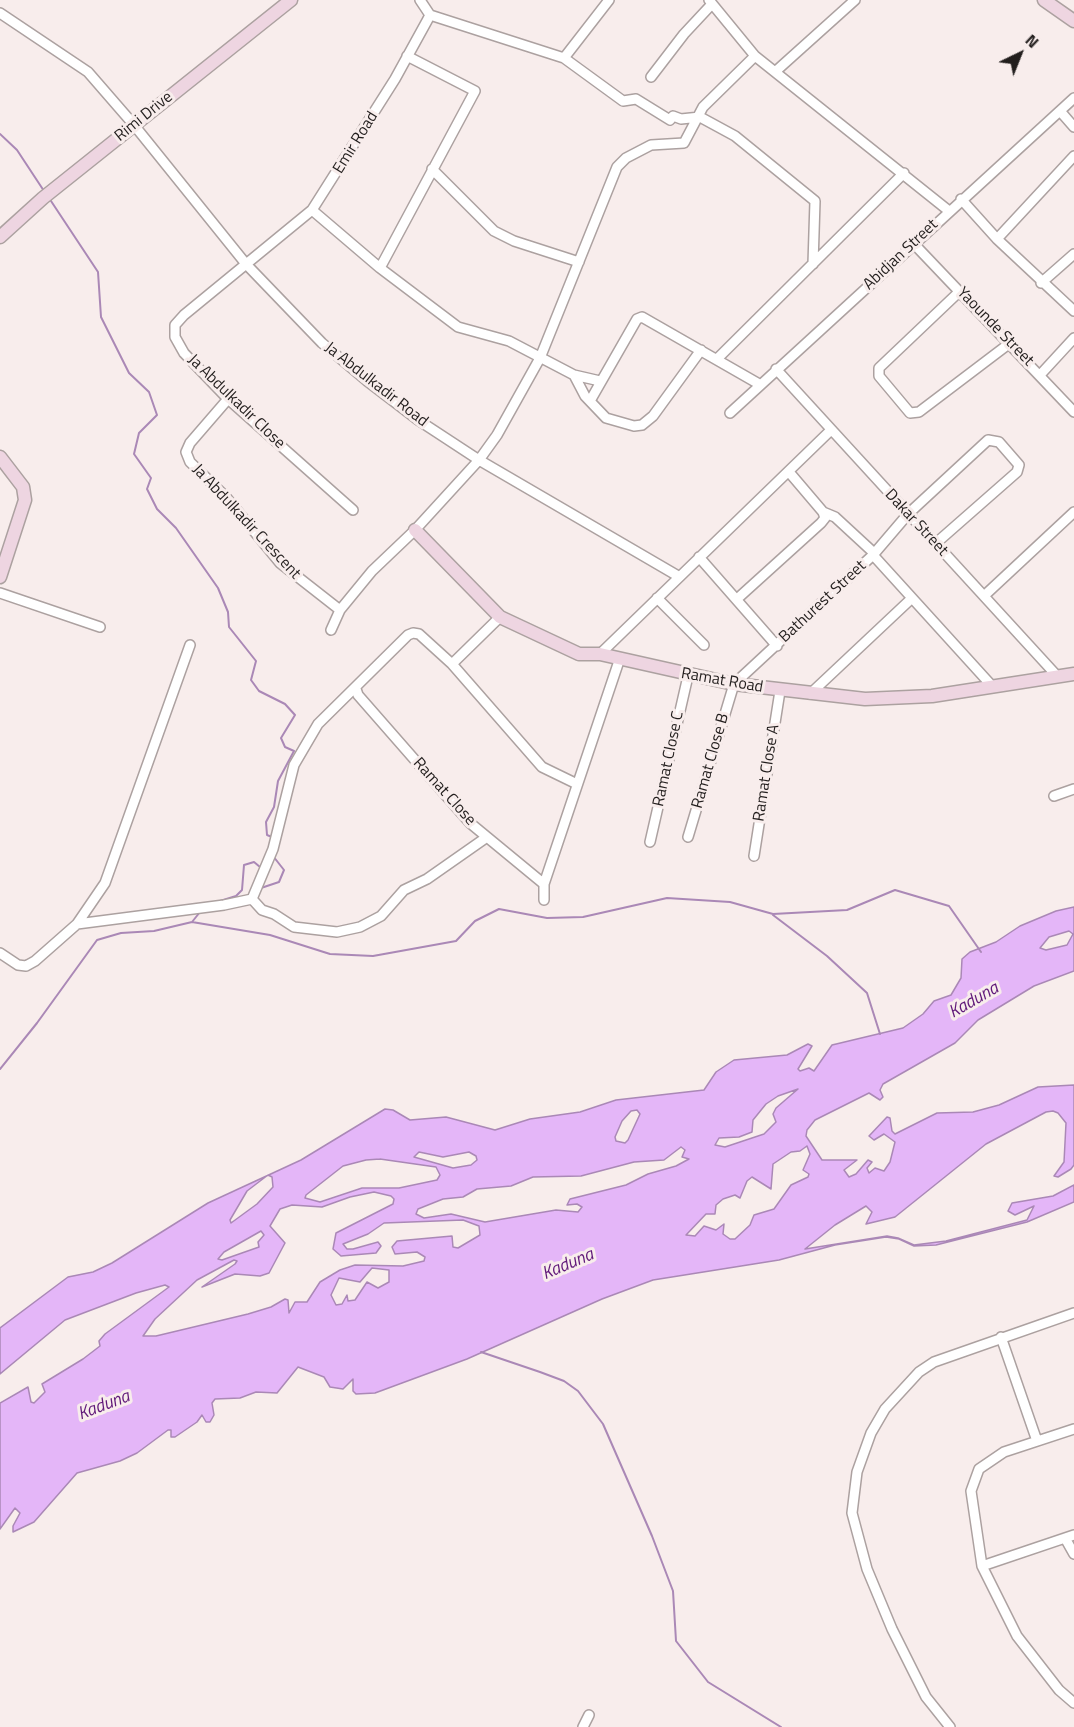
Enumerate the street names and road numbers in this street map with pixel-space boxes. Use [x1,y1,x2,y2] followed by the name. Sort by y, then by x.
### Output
[111,88,177,146] street label: Rimi Drive
[329,108,383,178] street label: Emir Road
[860,216,942,294] street label: Abidjan Street
[953,283,1037,371] street label: Yaounde Street
[320,339,432,431] street label: Ja Abdulkadir Road
[183,351,289,453] street label: Ja Abdulkadir Close
[188,461,304,583] street label: Ja Abdulkadir Crescent
[880,486,952,560] street label: Dakar Street
[776,557,870,647] street label: Bathurest Street
[679,664,765,698] street label: Ramat Road
[650,710,688,808] street label: Ramat Close C
[688,711,734,811] street label: Ramat Close B
[750,723,784,823] street label: Ramat Close A
[409,754,479,830] street label: Ramat Close

